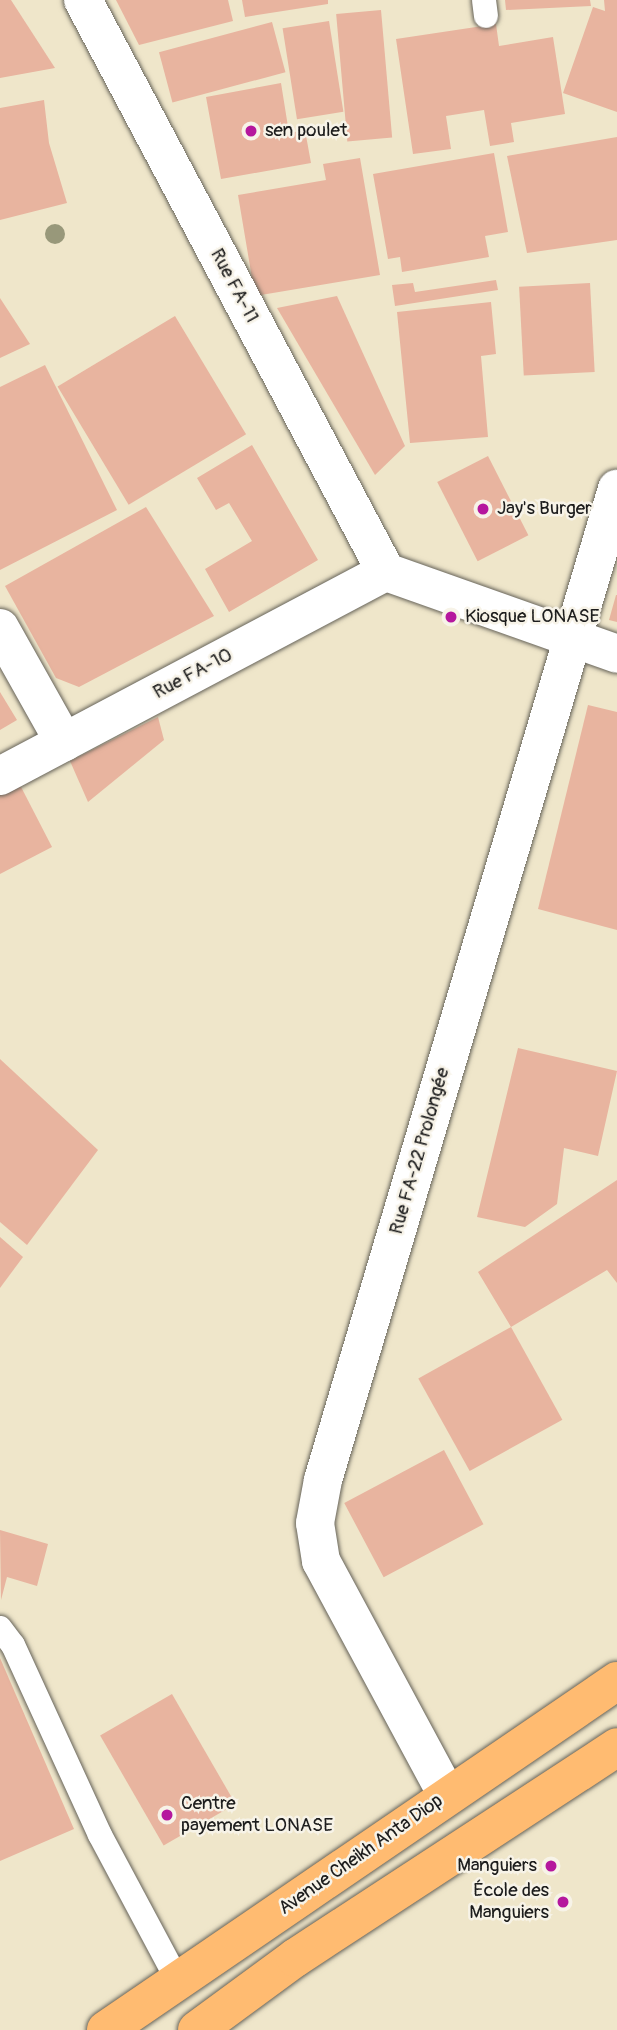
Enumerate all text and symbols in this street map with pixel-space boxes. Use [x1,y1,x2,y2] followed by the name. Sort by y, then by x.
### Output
[265,120,348,142] place label: sen poulet
[243,123,259,139] marker: sen poulet
[205,245,263,327] street label: Rue FA-11
[497,498,592,520] place label: Jay's Burger
[475,501,491,517] marker: Jay's Burger
[465,606,599,628] place label: Kiosque LONASE
[443,609,459,625] marker: Kiosque LONASE
[150,644,236,704] street label: Rue FA-10
[385,1065,455,1237] street label: Rue FA-22 Prolongée
[275,1790,447,1920] street label: Avenue Cheikh Anta Diop
[181,1793,333,1837] place label: Centre payement LONASE
[159,1807,175,1823] marker: Centre payement LONASE
[457,1855,537,1877] place label: Manguiers
[543,1858,559,1874] marker: Manguiers
[469,1880,549,1924] place label: École des Manguiers
[555,1894,571,1910] marker: École des Manguiers

